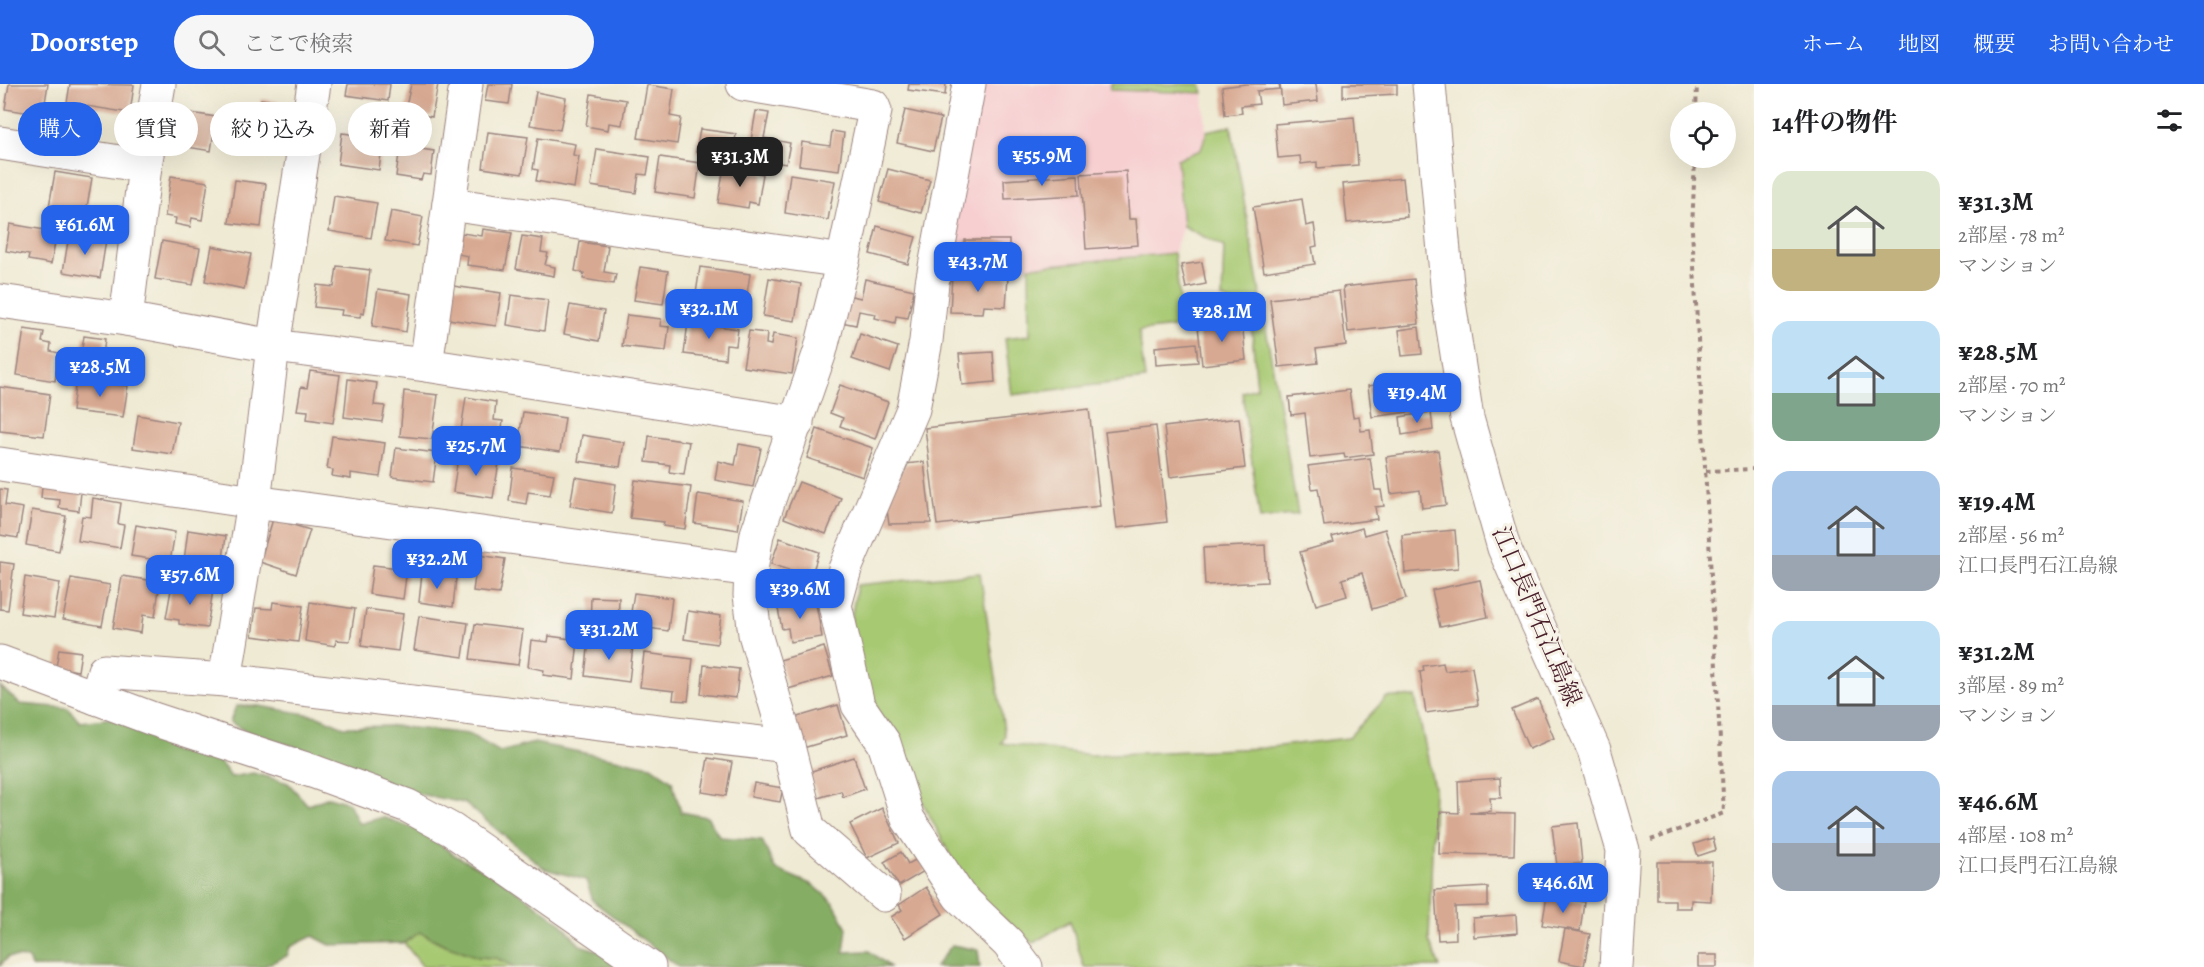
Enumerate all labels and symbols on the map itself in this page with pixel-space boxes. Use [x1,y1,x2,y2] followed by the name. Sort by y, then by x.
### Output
[993,136,1091,187] pin: ¥55.9M
[691,137,789,188] pin: ¥31.3M
[36,205,134,256] pin: ¥61.6M
[929,242,1027,293] pin: ¥43.7M
[660,289,758,340] pin: ¥32.1M
[1173,292,1271,343] pin: ¥28.1M
[51,347,149,398] pin: ¥28.5M
[1368,373,1466,424] pin: ¥19.4M
[427,426,525,477] pin: ¥25.7M
[1485,521,1589,711] street label: 江口長門石江島線
[388,539,486,590] pin: ¥32.2M
[141,555,239,606] pin: ¥57.6M
[751,569,849,620] pin: ¥39.6M
[560,610,658,661] pin: ¥31.2M
[1514,863,1612,914] pin: ¥46.6M

